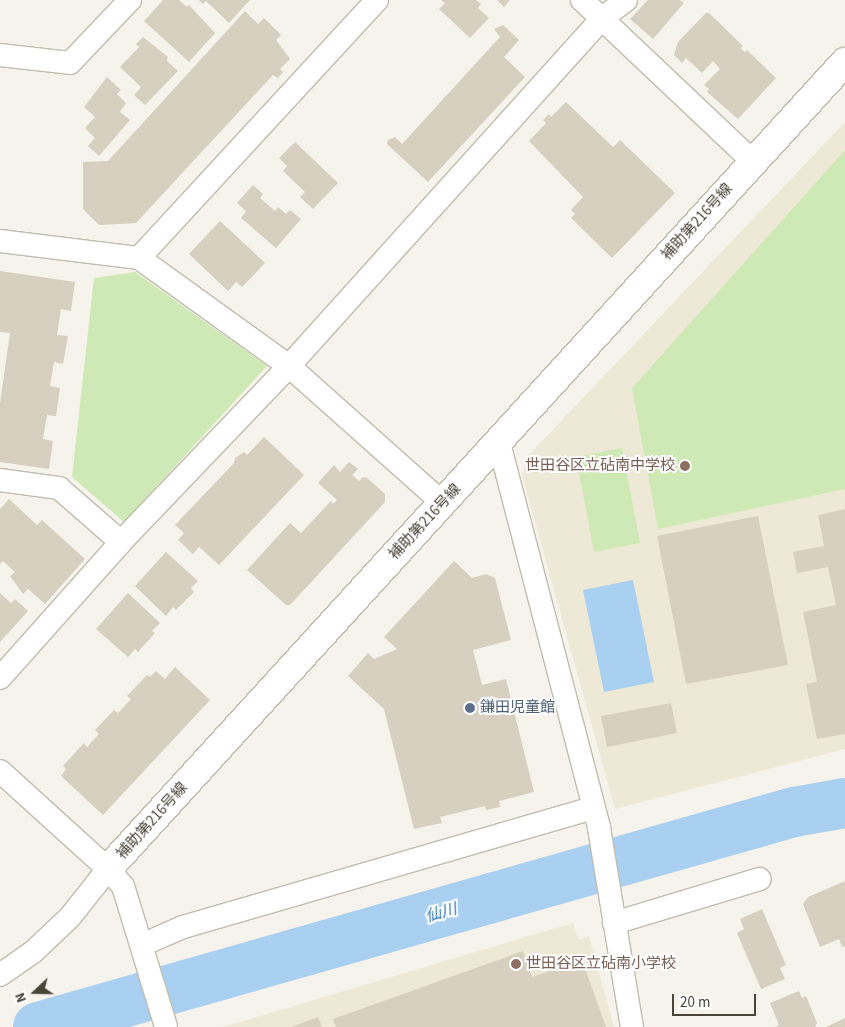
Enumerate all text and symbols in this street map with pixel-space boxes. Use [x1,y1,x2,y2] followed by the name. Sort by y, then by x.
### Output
[658,180,736,264] street label: 補助第216号線
[525,457,675,475] place label: 世田谷区立砧南中学校
[679,460,691,472] marker: 世田谷区立砧南中学校
[385,480,465,564] street label: 補助第216号線
[480,699,555,717] place label: 鎌田児童館
[464,702,476,714] marker: 鎌田児童館
[113,779,191,863] street label: 補助第216号線
[423,899,459,927] water label: 仙川
[526,955,676,973] place label: 世田谷区立砧南小学校
[510,958,522,970] marker: 世田谷区立砧南小学校
[10,967,60,1017] north arrow
[675,984,759,1016] scale bar
[10,989,32,1005] text: N
[680,992,710,1013] text: 20 m

